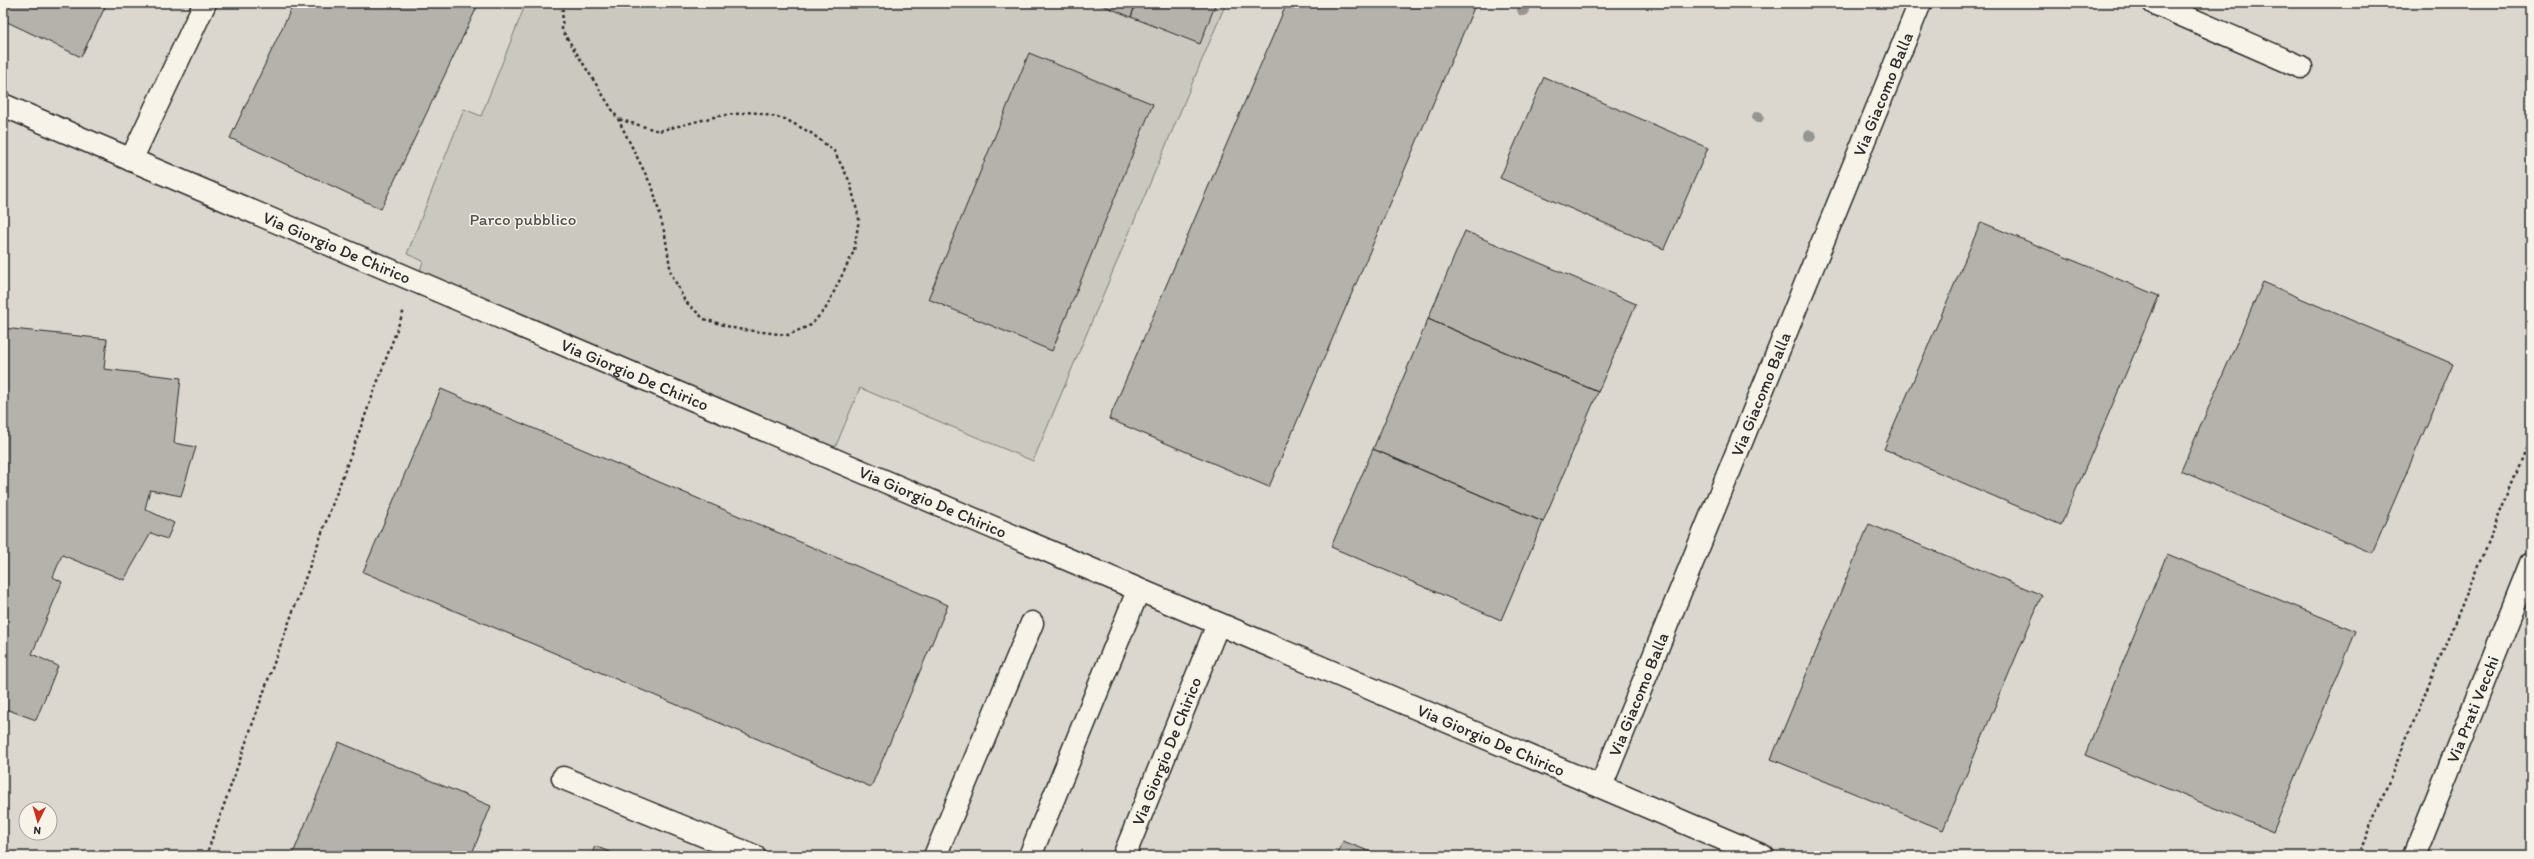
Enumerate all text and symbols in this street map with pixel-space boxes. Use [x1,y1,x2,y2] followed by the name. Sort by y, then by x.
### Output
[1849,29,1917,159] street label: Via Giacomo Balla
[260,207,414,288] street label: Via Giorgio De Chirico
[470,209,576,229] park label: Parco pubblico
[1726,329,1795,459] street label: Via Giacomo Balla
[558,334,712,415] street label: Via Giorgio De Chirico
[856,461,1010,542] street label: Via Giorgio De Chirico
[1604,629,1673,759] street label: Via Giacomo Balla
[2442,653,2503,766] street label: Via Prati Vecchi
[1127,674,1205,829] street label: Via Giorgio De Chirico
[1414,700,1568,780] street label: Via Giorgio De Chirico
[18,801,58,841] north arrow
[33,824,41,837] text: N

